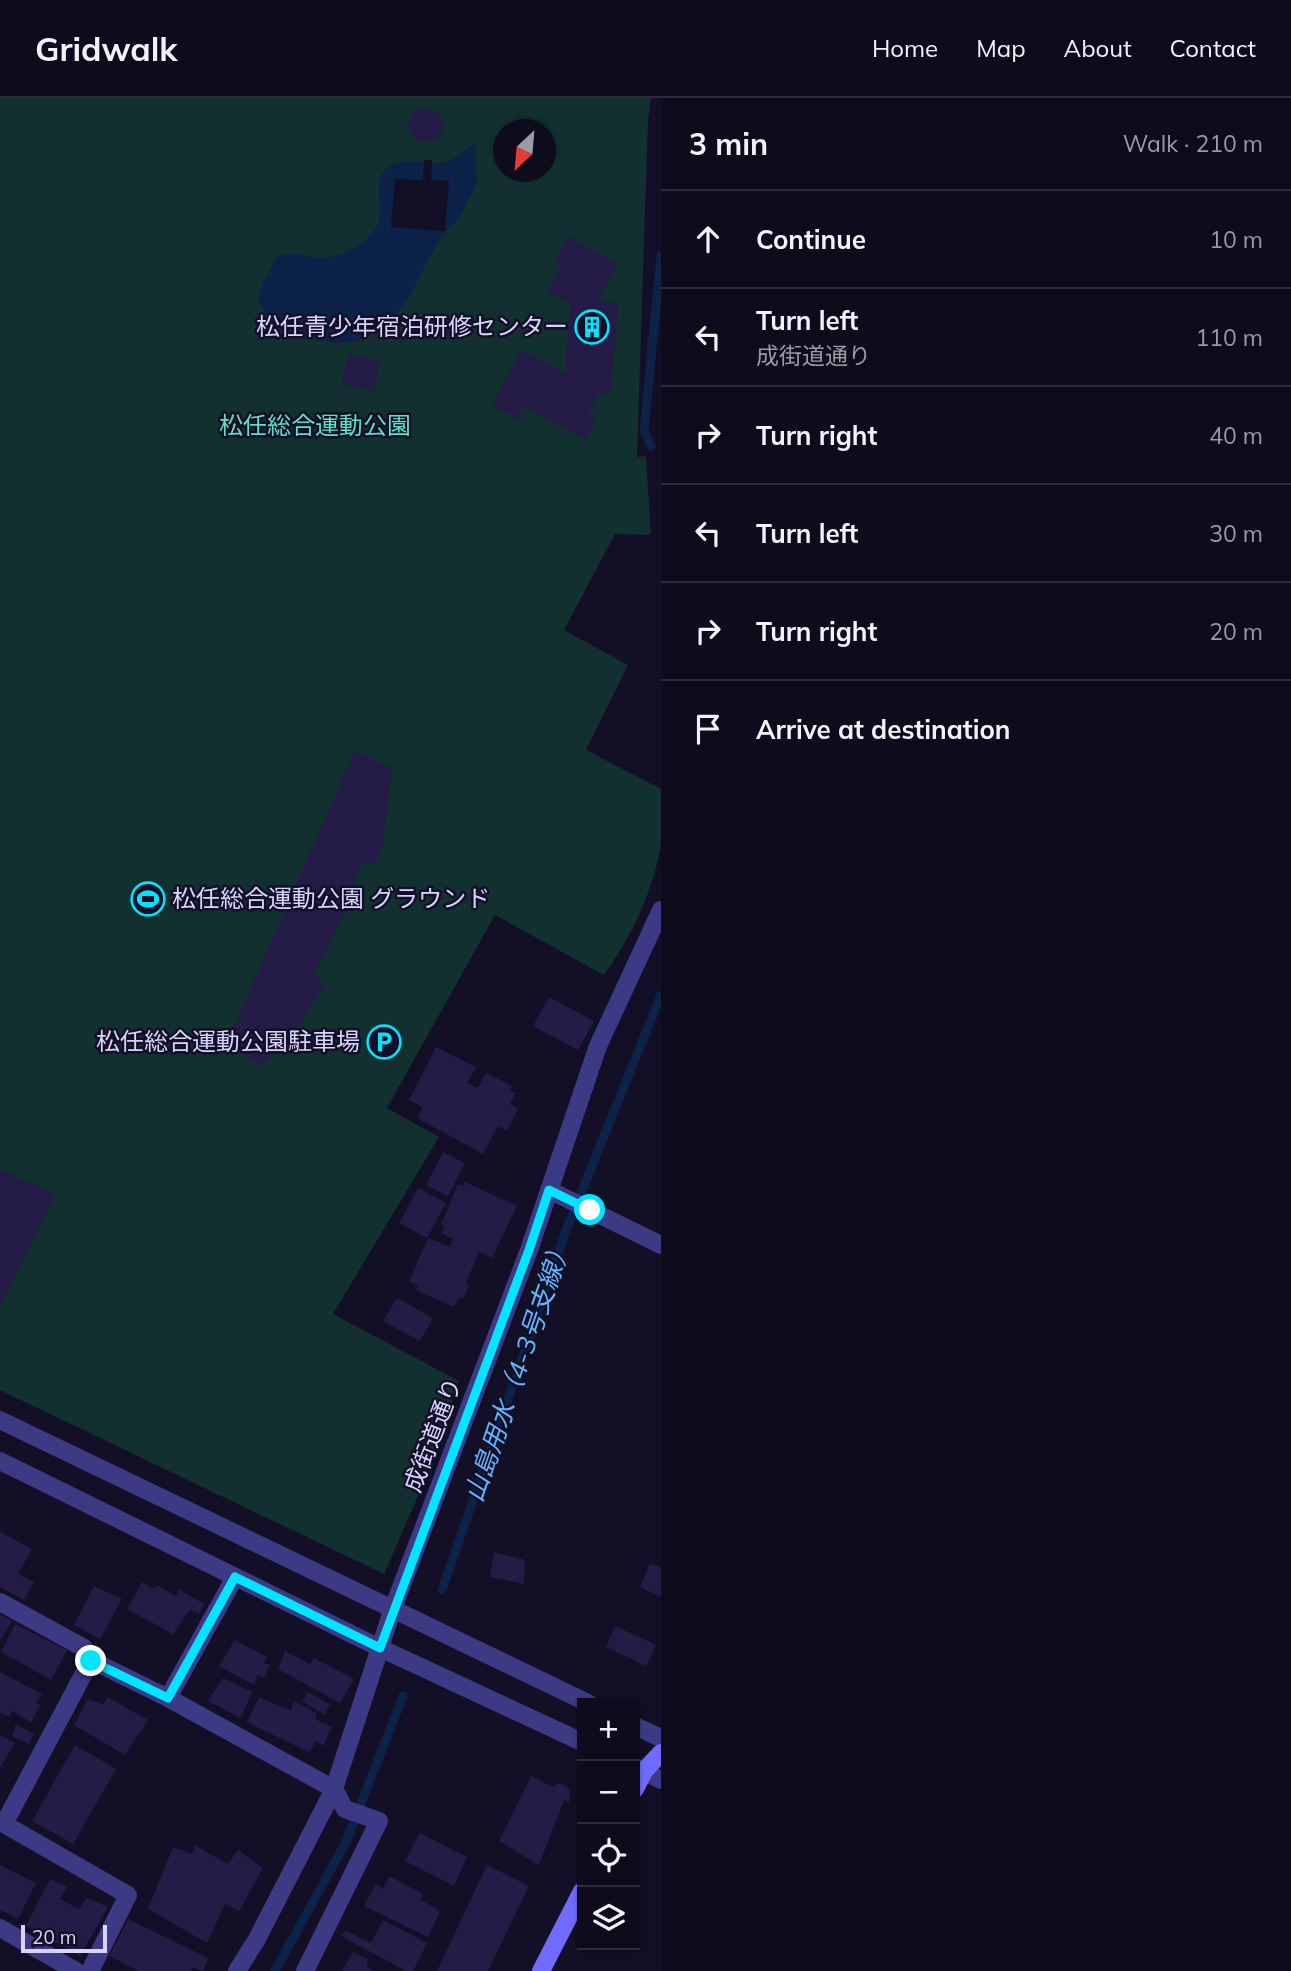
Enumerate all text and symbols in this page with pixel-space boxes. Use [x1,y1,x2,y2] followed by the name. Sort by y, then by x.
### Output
[35,28,178,69] text: Gridwalk
[872,33,938,63] text: Home
[976,33,1026,63] text: Map
[1064,33,1132,63] text: About
[1170,33,1256,63] text: Contact
[493,119,556,182] north arrow
[689,125,768,163] text: 3 min
[1123,129,1263,158] text: Walk · 210 m
[689,220,727,258] icon: ahead
[756,223,866,256] text: Continue
[1209,225,1263,254] text: 10 m
[756,304,858,337] text: Turn left
[573,308,611,346] building icon: 松任青少年宿泊研修センター
[256,311,568,341] place label: 松任青少年宿泊研修センター
[689,318,727,356] icon: left
[1195,323,1263,352] text: 110 m
[756,341,871,370] text: 成街道通り
[219,410,411,440] park label: 松任総合運動公園
[689,416,727,454] icon: right
[756,419,877,452] text: Turn right
[1209,421,1263,450] text: 40 m
[689,514,727,552] icon: left
[756,517,858,550] text: Turn left
[1209,519,1263,548] text: 30 m
[689,612,727,650] icon: right
[756,615,877,648] text: Turn right
[1209,617,1263,646] text: 20 m
[689,710,727,748] icon: arrive
[756,713,1011,746] text: Arrive at destination
[129,880,167,918] sports icon: 松任総合運動公園 グラウンド
[172,883,490,913] place label: 松任総合運動公園 グラウンド
[365,1023,403,1061] parking icon: 松任総合運動公園駐車場
[96,1026,360,1056] place label: 松任総合運動公園駐車場
[574,1194,605,1225] route start
[457,1234,578,1506] water label: 山島用水（4-3号支線）
[397,1373,468,1496] street label: 成街道通り
[75,1645,106,1676] route end
[577,1698,640,1950] map controls
[577,1698,640,1761] button: +
[577,1761,640,1824] button: −
[577,1824,640,1887] button: locate
[577,1887,640,1950] button: layers
[21,1922,107,1954] scale bar
[32,1925,76,1949] text: 20 m

